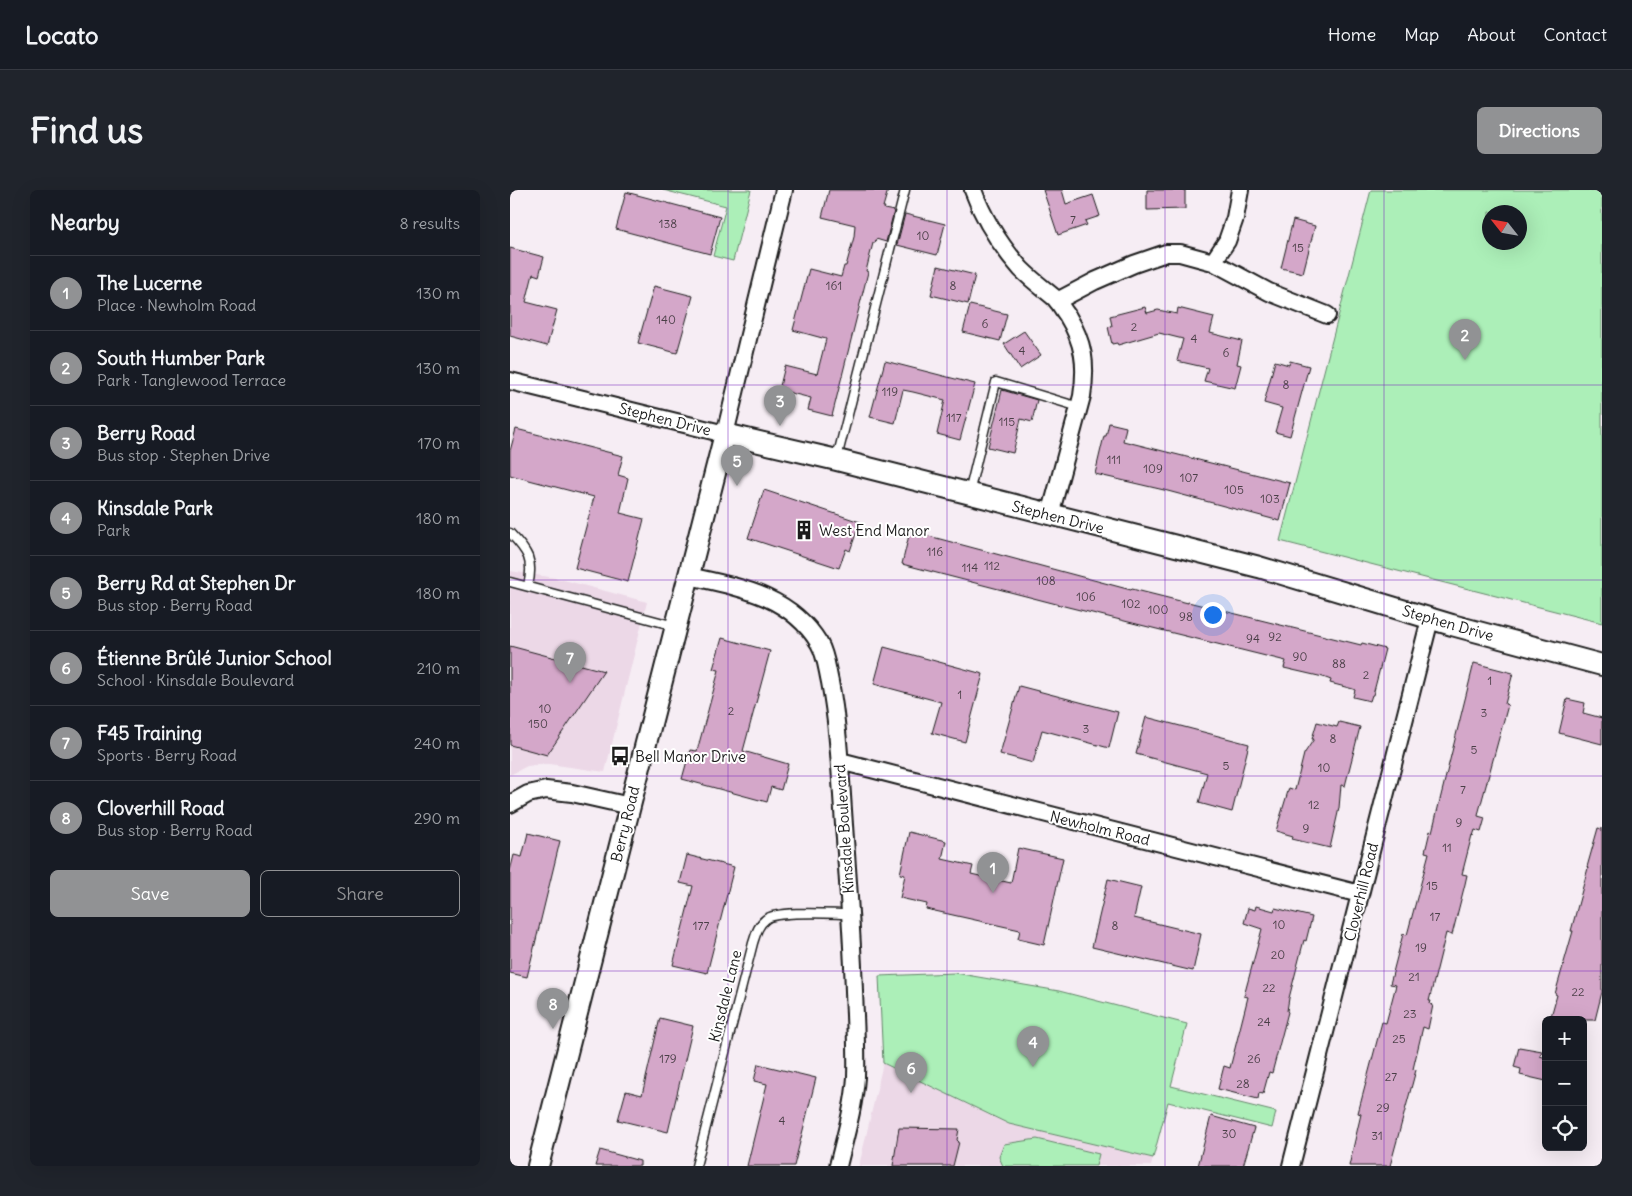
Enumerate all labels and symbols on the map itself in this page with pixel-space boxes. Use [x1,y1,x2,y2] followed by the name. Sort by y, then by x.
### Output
[1482,205,1527,250] north arrow
[1070,212,1076,227] house number: 7
[659,216,677,231] house number: 138
[917,228,929,243] house number: 10
[1292,240,1304,255] house number: 15
[826,278,842,293] house number: 161
[950,278,957,293] house number: 8
[656,312,676,327] house number: 140
[982,316,989,331] house number: 6
[1131,319,1138,334] house number: 2
[1449,319,1481,360] pin: 2
[1191,331,1198,346] house number: 4
[1019,343,1026,358] house number: 4
[1223,345,1230,360] house number: 6
[1283,377,1290,392] house number: 8
[882,384,898,399] house number: 119
[764,385,796,426] pin: 3
[617,398,713,440] street label: Stephen Drive
[946,410,962,425] house number: 117
[999,414,1015,429] house number: 115
[721,445,753,486] pin: 5
[1107,452,1121,467] house number: 111
[1143,461,1163,476] house number: 109
[1180,470,1198,485] house number: 107
[1224,482,1244,497] house number: 105
[1260,491,1280,506] house number: 103
[1010,496,1106,538] street label: Stephen Drive
[793,519,815,541] building icon: West End Manor
[819,521,929,540] place label: West End Manor
[927,544,943,559] house number: 116
[984,558,1000,573] house number: 112
[962,560,978,575] house number: 114
[1036,573,1056,588] house number: 108
[1076,589,1096,604] house number: 106
[1121,596,1141,611] house number: 102
[1400,601,1496,645] street label: Stephen Drive
[1148,602,1168,617] house number: 100
[1200,602,1226,628] your location
[1179,609,1193,624] house number: 98
[1268,629,1282,644] house number: 92
[1246,631,1260,646] house number: 94
[554,642,586,683] pin: 7
[1293,649,1308,664] house number: 90
[1332,656,1346,671] house number: 88
[1363,667,1370,682] house number: 2
[1488,673,1492,688] house number: 1
[958,687,962,702] house number: 1
[539,701,551,716] house number: 10
[728,703,735,718] house number: 2
[1481,705,1488,720] house number: 3
[528,716,548,731] house number: 150
[1083,721,1090,736] house number: 3
[1330,731,1337,746] house number: 8
[1471,742,1478,757] house number: 5
[609,745,631,767] bus stop icon: Bell Manor Drive
[635,747,746,766] place label: Bell Manor Drive
[1223,758,1230,773] house number: 5
[1318,760,1330,775] house number: 10
[830,764,858,894] street label: Kinsdale Boulevard
[1460,782,1466,797] house number: 7
[606,784,644,864] street label: Berry Road
[1308,797,1320,812] house number: 12
[1048,806,1152,850] street label: Newholm Road
[1456,815,1463,830] house number: 9
[1303,821,1310,836] house number: 9
[1442,840,1452,855] house number: 11
[1340,841,1382,943] street label: Cloverhill Road
[977,852,1009,893] pin: 1
[1426,878,1438,893] house number: 15
[1430,909,1440,924] house number: 17
[1273,917,1285,932] house number: 10
[693,918,709,933] house number: 177
[1112,918,1119,933] house number: 8
[1415,940,1427,955] house number: 19
[1271,947,1285,962] house number: 20
[704,948,746,1044] street label: Kinsdale Lane
[1408,969,1420,984] house number: 21
[1262,980,1276,995] house number: 22
[1571,984,1585,999] house number: 22
[537,988,569,1029] pin: 8
[1403,1006,1417,1021] house number: 23
[1257,1014,1271,1029] house number: 24
[1017,1026,1049,1067] pin: 4
[1392,1031,1406,1046] house number: 25
[659,1051,677,1066] house number: 179
[1247,1051,1261,1066] house number: 26
[895,1052,927,1093] pin: 6
[1385,1069,1397,1084] house number: 27
[1236,1076,1250,1091] house number: 28
[1376,1100,1390,1115] house number: 29
[779,1113,786,1128] house number: 4
[1222,1126,1236,1141] house number: 30
[1371,1128,1383,1143] house number: 31

